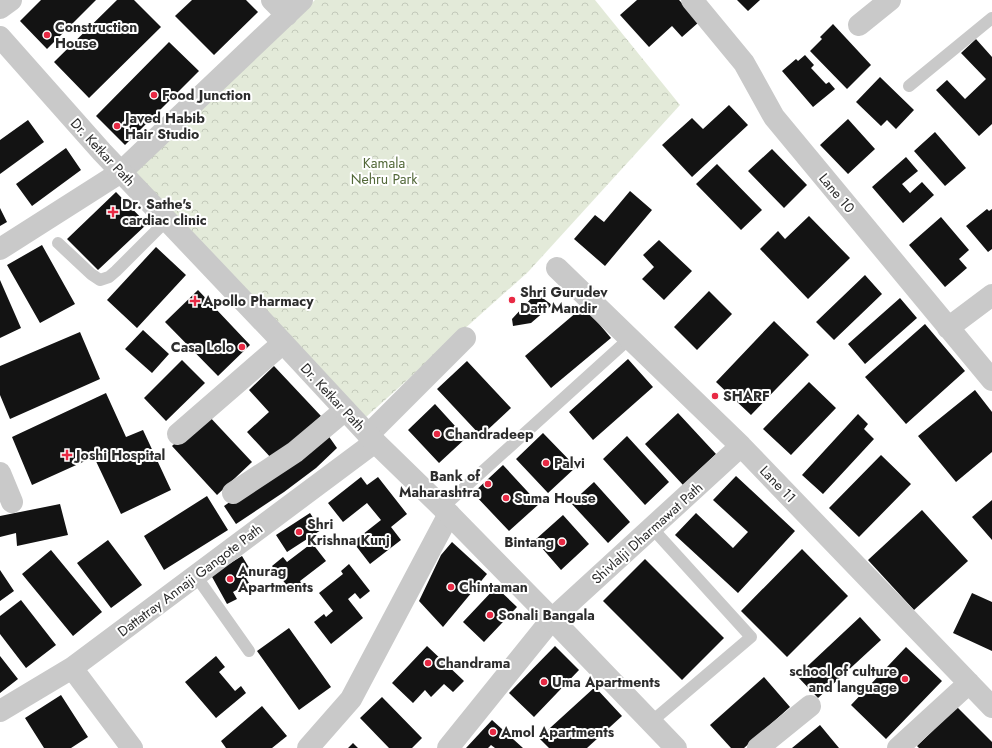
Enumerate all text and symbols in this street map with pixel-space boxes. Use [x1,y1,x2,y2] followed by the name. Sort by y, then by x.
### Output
[55,17,137,53] place label: Construction House
[42,30,52,40] marker: Construction House
[162,85,251,105] place label: Food Junction
[149,90,159,100] marker: Food Junction
[122,108,205,144] place label: Javed Habib Hair Studio
[66,114,140,190] street label: Dr. Ketkar Path
[112,121,122,131] marker: Javed Habib Hair Studio
[351,153,418,189] park label: Kamala Nehru Park
[814,169,860,217] street label: Lane 10
[122,194,207,230] place label: Dr. Sathe's cardiac clinic
[107,206,119,218] marker: Dr. Sathe's cardiac clinic
[520,282,608,318] place label: Shri Gurudev Datt Mandir
[202,291,314,311] place label: Apollo Pharmacy
[507,295,517,305] marker: Shri Gurudev Datt Mandir
[190,296,200,306] marker: Apollo Pharmacy
[171,337,234,357] place label: Casa Lolo
[237,342,247,352] marker: Casa Lolo
[296,359,370,435] street label: Dr. Ketkar Path
[723,386,770,406] place label: SHARF
[710,391,720,401] marker: SHARF
[445,424,534,444] place label: Chandradeep
[432,429,442,439] marker: Chandradeep
[73,445,165,465] place label: Joshi Hospital
[61,449,73,461] marker: Joshi Hospital
[554,453,585,473] place label: Palvi
[541,458,551,468] marker: Palvi
[755,461,801,507] street label: Lane 11
[399,466,481,502] place label: Bank of Maharashtra
[587,477,707,589] street label: Shivlalji Dharmawat Path
[483,479,493,489] marker: Bank of Maharashtra
[514,488,596,508] place label: Suma House
[501,493,511,503] marker: Suma House
[307,514,390,550] place label: Shri Krishna Kunj
[113,519,267,641] street label: Dattatray Annaji Gangote Path
[294,527,304,537] marker: Shri Krishna Kunj
[504,532,554,552] place label: Bintang
[557,537,567,547] marker: Bintang
[237,561,314,597] place label: Anurag Apartments
[225,574,235,584] marker: Anurag Apartments
[459,577,528,597] place label: Chintaman
[446,582,456,592] marker: Chintaman
[498,605,595,625] place label: Sonali Bangala
[485,610,495,620] marker: Sonali Bangala
[436,653,510,673] place label: Chandrama
[423,658,433,668] marker: Chandrama
[789,661,897,697] place label: school of culture and language
[552,672,661,692] place label: Uma Apartments
[900,674,910,684] marker: school of culture and language
[539,677,549,687] marker: Uma Apartments
[500,722,615,742] place label: Amol Apartments
[488,727,498,737] marker: Amol Apartments

